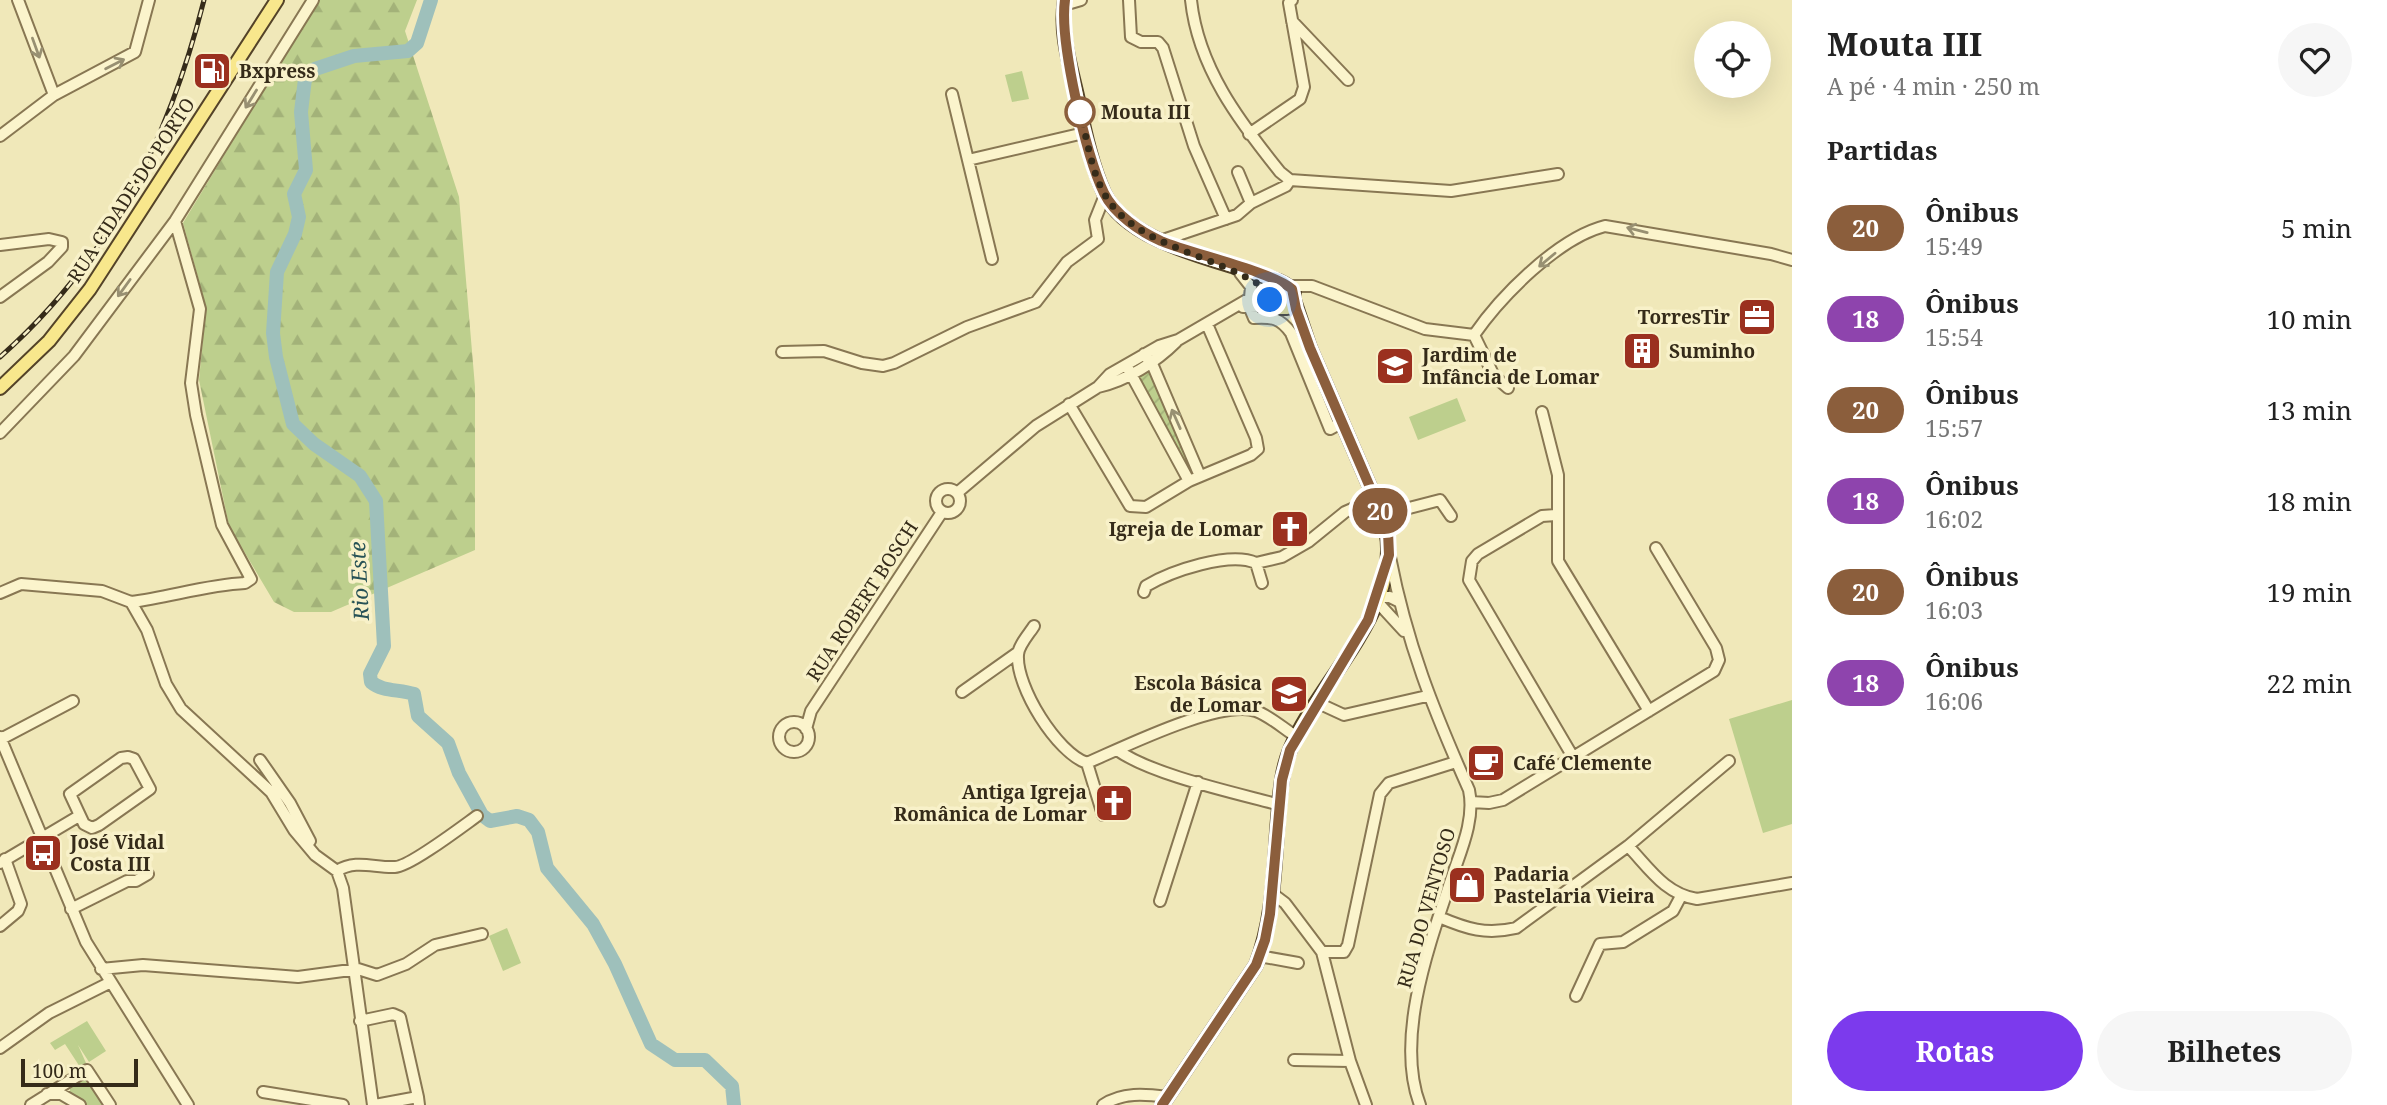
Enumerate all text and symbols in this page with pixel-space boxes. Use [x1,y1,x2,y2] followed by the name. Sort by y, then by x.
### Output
[1694,21,1771,98] map controls
[1694,21,1771,98] button: locate
[1827,21,1982,66] text: Mouta III
[2278,23,2352,97] button: heart
[30,36,43,58] one-way arrow
[191,50,233,92] fuel station icon: Bxpress
[104,56,124,70] one-way arrow
[239,58,315,84] place label: Bxpress
[1827,70,2040,102] text: A pé · 4 min · 250 m
[244,89,258,109] one-way arrow
[61,92,201,288] street label: RUA CIDADE DO PORTO
[1065,97,1095,127] marker: Mouta III
[1101,99,1191,125] place label: Mouta III
[1827,132,1937,168] text: Partidas
[1925,194,2019,230] text: Ônibus
[2281,210,2352,246] text: 5 min
[1852,211,1879,244] text: 20
[1626,223,1649,236] one-way arrow
[1925,230,1983,262] text: 15:49
[1538,252,1556,268] one-way arrow
[117,278,132,297] one-way arrow
[1252,282,1287,317] your location
[1925,285,2019,321] text: Ônibus
[1736,296,1778,338] office icon: TorresTir
[2267,301,2352,337] text: 10 min
[1852,302,1879,335] text: 18
[1638,304,1730,330] place label: TorresTir
[1925,321,1983,353] text: 15:54
[1621,330,1663,372] building icon: Suminho
[1669,338,1755,364] place label: Suminho
[1421,342,1600,390] place label: Jardim de Infância de Lomar
[1374,345,1416,387] school or university icon: Jardim de Infância de Lomar
[1925,376,2019,412] text: Ônibus
[2267,392,2352,428] text: 13 min
[1852,393,1879,426] text: 20
[1169,409,1182,430] one-way arrow
[1925,412,1983,444] text: 15:57
[1925,467,2019,503] text: Ônibus
[2267,483,2352,519] text: 18 min
[1852,484,1879,517] text: 18
[1348,488,1412,534] line badge: 20
[1366,494,1394,527] text: 20
[1925,503,1983,535] text: 16:02
[1269,508,1311,550] church icon: Igreja de Lomar
[800,516,924,686] street label: RUA ROBERT BOSCH
[1109,516,1263,542] place label: Igreja de Lomar
[343,541,375,622] water label: Rio Este
[1925,558,2019,594] text: Ônibus
[2267,574,2352,610] text: 19 min
[1852,575,1879,608] text: 20
[1925,594,1983,626] text: 16:03
[1925,649,2019,685] text: Ônibus
[2267,665,2352,701] text: 22 min
[1852,666,1879,699] text: 18
[1134,670,1262,718] place label: Escola Básica de Lomar
[1268,673,1310,715] school or university icon: Escola Básica de Lomar
[1925,685,1983,717] text: 16:06
[1465,742,1507,784] cafe icon: Café Clemente
[1513,750,1652,776] place label: Café Clemente
[894,779,1087,827] place label: Antiga Igreja Românica de Lomar
[1093,782,1135,824] church icon: Antiga Igreja Românica de Lomar
[1391,825,1461,991] street label: RUA DO VENTOSO
[69,829,165,877] place label: José Vidal Costa III
[22,832,64,874] bus stop icon: José Vidal Costa III
[1494,861,1655,909] place label: Padaria Pastelaria Vieira
[1446,864,1488,906] shop icon: Padaria Pastelaria Vieira
[1827,1011,2083,1091] button: Rotas
[2097,1011,2352,1091] button: Bilhetes
[21,1056,138,1088] scale bar
[32,1058,87,1084] text: 100 m

